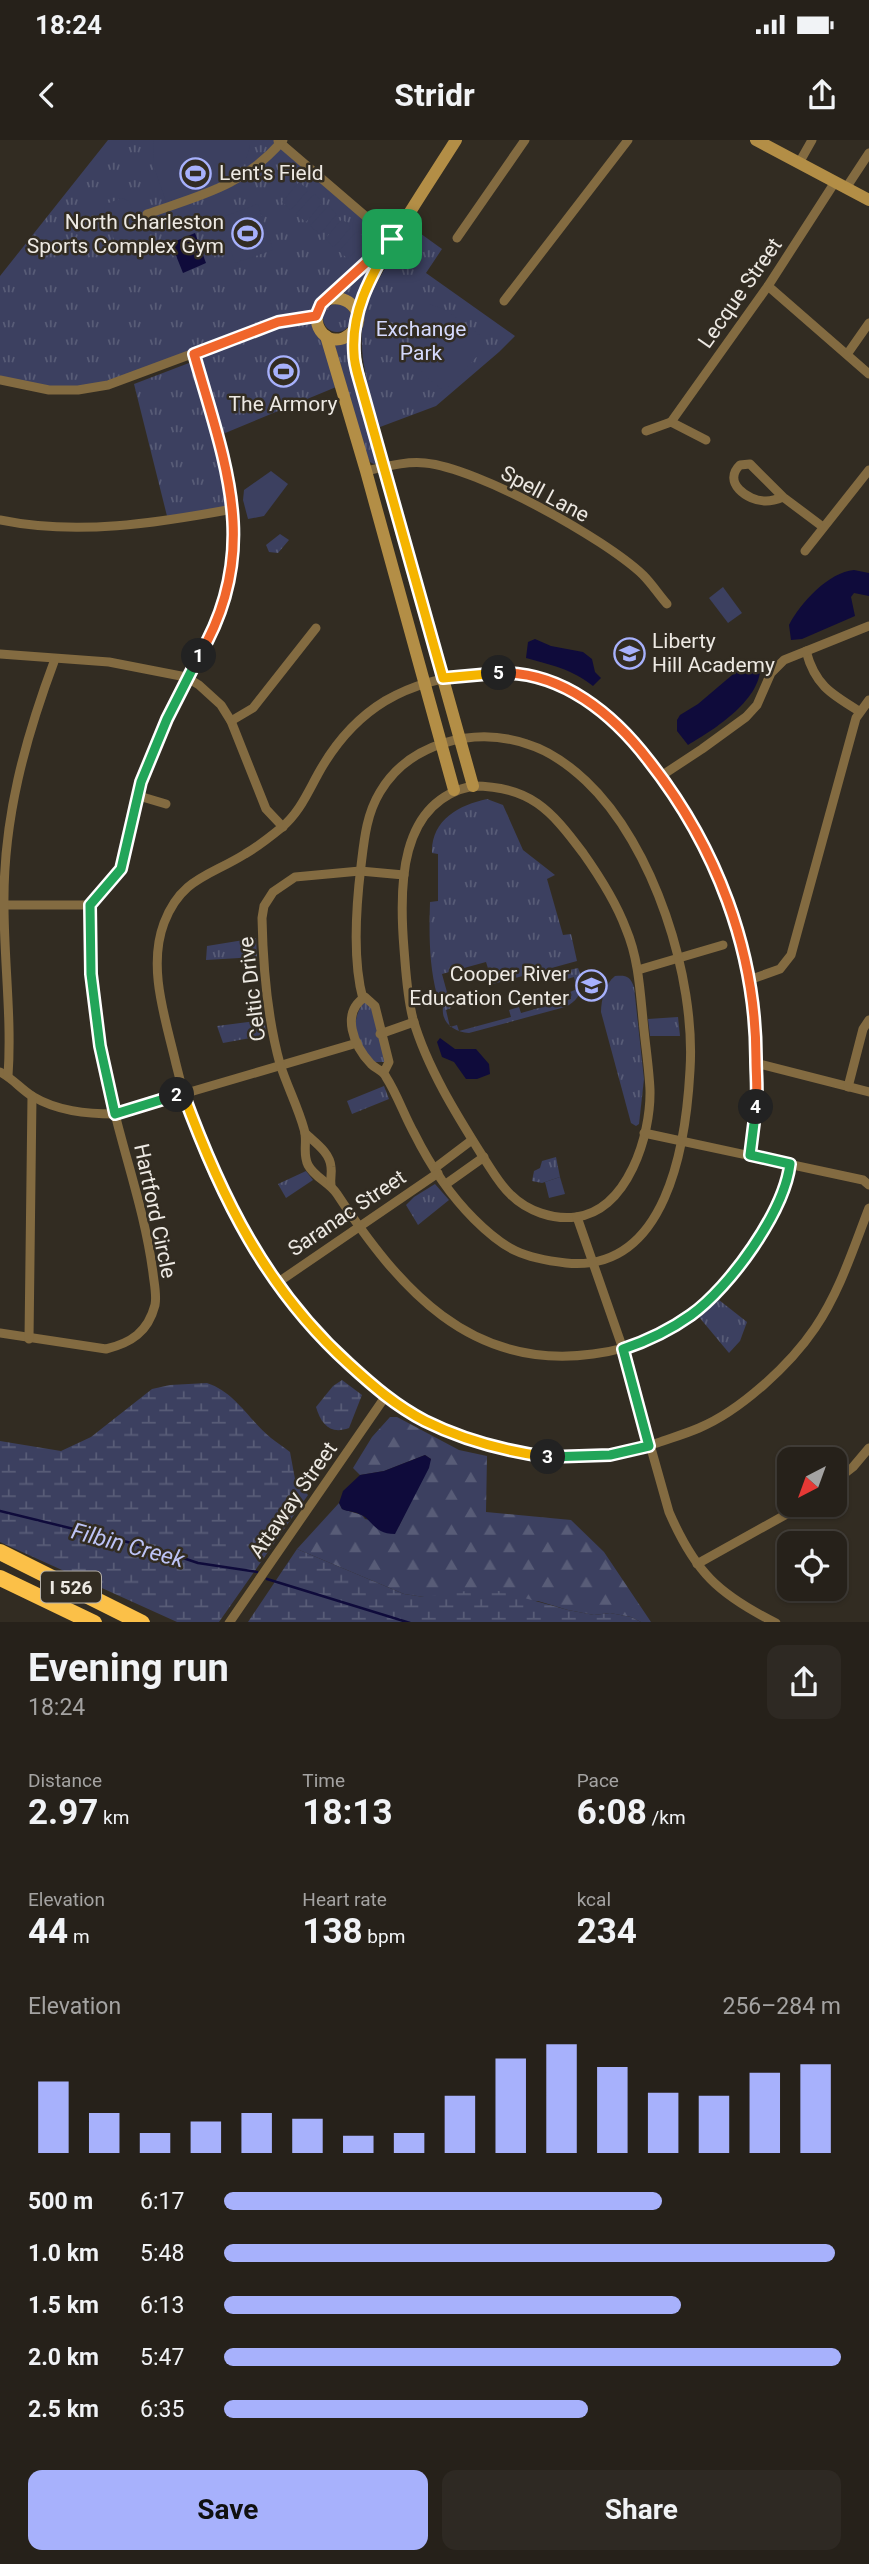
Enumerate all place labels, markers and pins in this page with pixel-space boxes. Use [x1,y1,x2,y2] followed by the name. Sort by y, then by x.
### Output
[179,156,213,190] sports icon: Lent's Field
[219,161,324,185] place label: Lent's Field
[362,209,422,269] pin
[27,210,224,258] place label: North Charleston Sports Complex Gym
[230,217,264,251] sports icon: North Charleston Sports Complex Gym
[266,355,300,389] sports icon: The Armory
[229,392,338,416] place label: The Armory
[652,629,775,677] place label: Liberty Hill Academy
[612,636,646,670] school or university icon: Liberty Hill Academy
[182,638,216,674] pin: 1
[482,656,516,690] pin: 5
[409,962,569,1010] place label: Cooper River Education Center
[575,969,609,1003] school or university icon: Cooper River Education Center
[160,1077,194,1112] pin: 2
[738,1090,774,1124] pin: 4
[530,1440,566,1474] pin: 3

